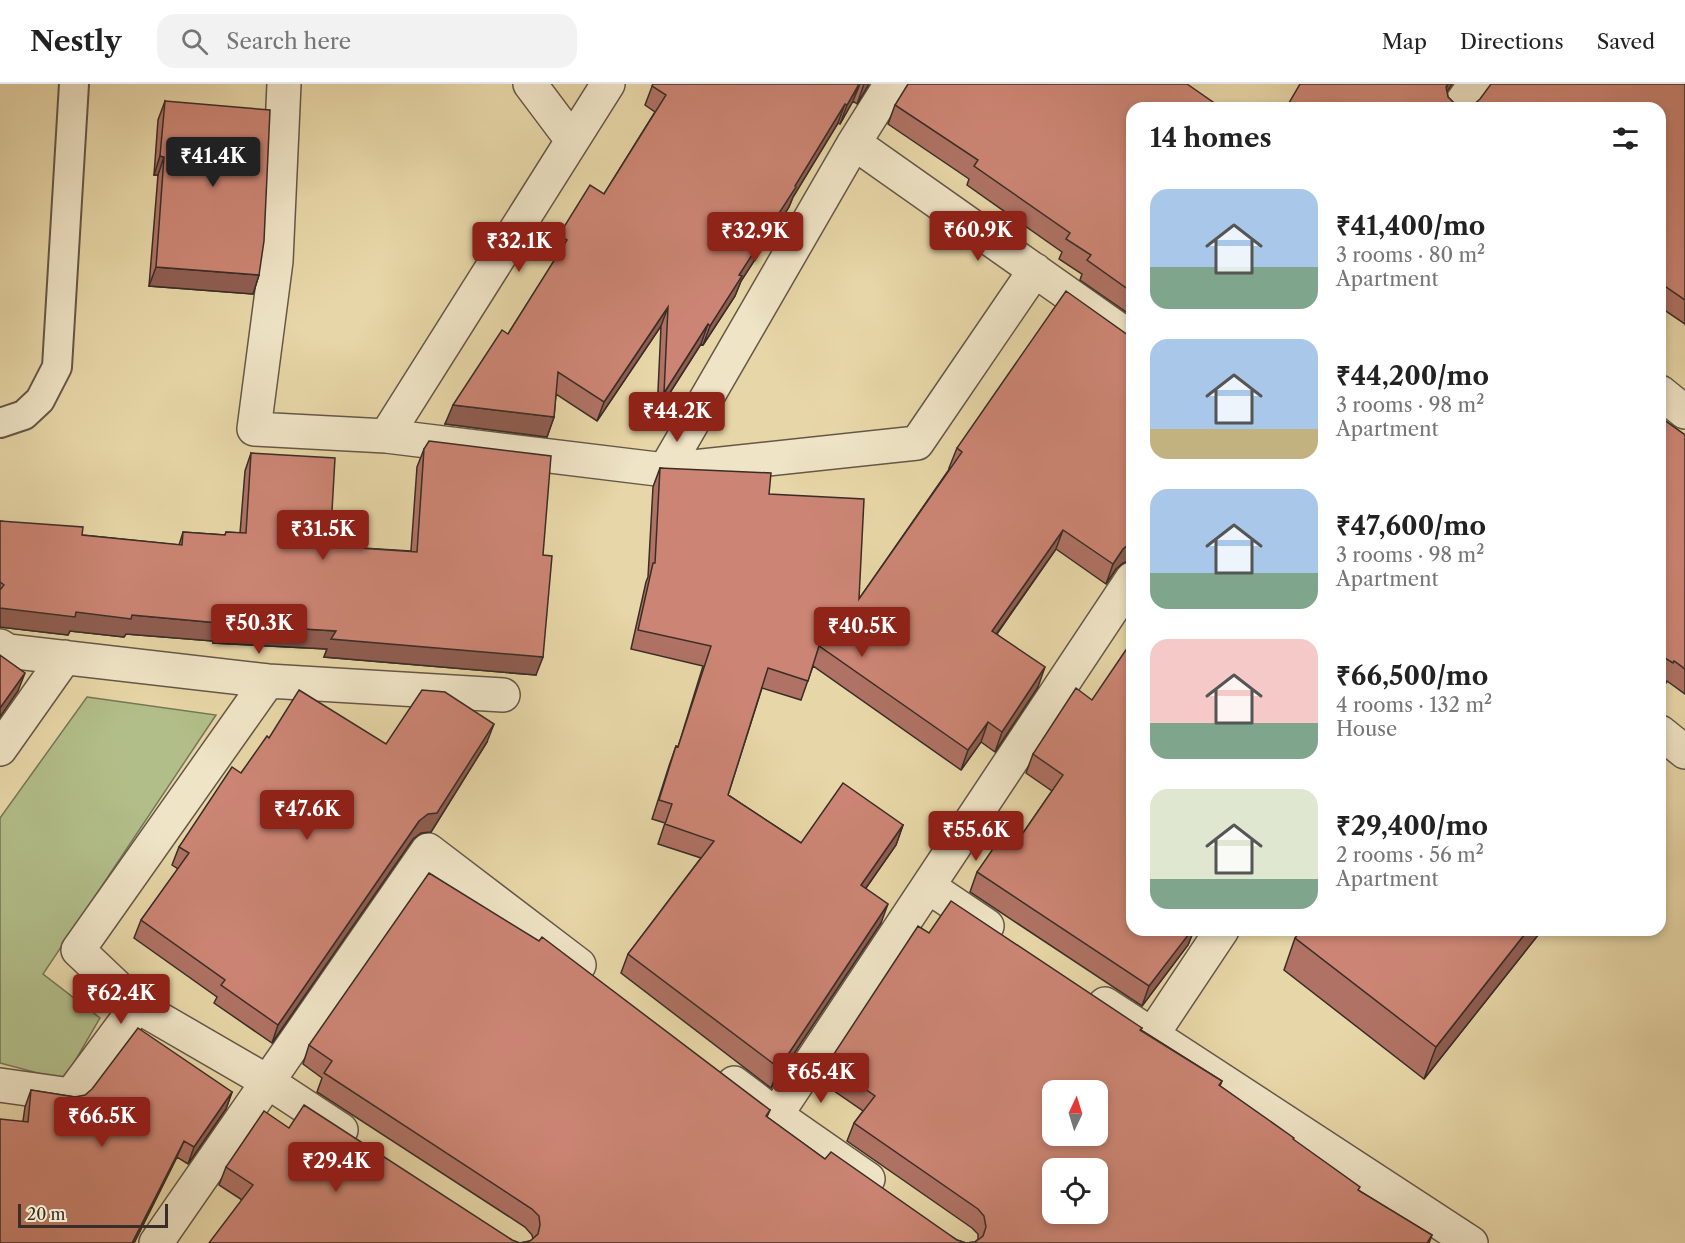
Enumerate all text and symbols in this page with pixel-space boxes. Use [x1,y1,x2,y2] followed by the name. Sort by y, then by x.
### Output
[157,14,577,68] search box
[30,24,121,58] text: Nestly
[178,25,211,58] icon: search
[226,28,351,55] text: Search here
[1382,29,1427,54] text: Map
[1460,29,1564,54] text: Directions
[1597,29,1655,54] text: Saved
[1150,122,1272,154] text: 14 homes
[1609,122,1642,155] icon: filters
[164,137,262,188] pin: ₹41.4K
[180,144,246,168] text: ₹41.4K
[1336,210,1485,242] text: ₹41,400/mo
[929,211,1027,262] pin: ₹60.9K
[706,212,804,263] pin: ₹32.9K
[1198,213,1270,285] icon: home
[944,218,1012,242] text: ₹60.9K
[721,219,789,243] text: ₹32.9K
[470,222,568,273] pin: ₹32.1K
[486,229,552,253] text: ₹32.1K
[1336,243,1485,267] text: 3 rooms · 80 m²
[1336,267,1439,291] text: Apartment
[1336,360,1489,392] text: ₹44,200/mo
[1198,363,1270,435] icon: home
[628,392,726,443] pin: ₹44.2K
[1336,393,1484,417] text: 3 rooms · 98 m²
[643,399,711,423] text: ₹44.2K
[1336,417,1439,441] text: Apartment
[274,510,372,561] pin: ₹31.5K
[1336,510,1486,542] text: ₹47,600/mo
[1198,513,1270,585] icon: home
[291,517,355,541] text: ₹31.5K
[1336,543,1484,567] text: 3 rooms · 98 m²
[1336,567,1439,591] text: Apartment
[210,604,308,655] pin: ₹50.3K
[813,607,911,658] pin: ₹40.5K
[225,611,293,635] text: ₹50.3K
[828,614,896,638] text: ₹40.5K
[1336,660,1488,692] text: ₹66,500/mo
[1198,663,1270,735] icon: home
[1336,693,1492,717] text: 4 rooms · 132 m²
[1336,717,1397,741] text: House
[258,790,356,841] pin: ₹47.6K
[274,797,340,821] text: ₹47.6K
[1336,810,1488,842] text: ₹29,400/mo
[927,811,1025,862] pin: ₹55.6K
[1198,813,1270,885] icon: home
[943,818,1009,842] text: ₹55.6K
[1336,843,1484,867] text: 2 rooms · 56 m²
[1336,867,1439,891] text: Apartment
[72,974,170,1025] pin: ₹62.4K
[87,981,155,1005] text: ₹62.4K
[772,1053,870,1104] pin: ₹65.4K
[787,1060,855,1084] text: ₹65.4K
[1042,1080,1108,1146] north arrow
[1042,1080,1108,1224] map controls
[53,1097,151,1148] pin: ₹66.5K
[68,1104,136,1128] text: ₹66.5K
[287,1142,385,1193] pin: ₹29.4K
[302,1149,370,1173] text: ₹29.4K
[1042,1158,1108,1224] button: locate
[18,1201,168,1228] scale bar
[27,1204,66,1224] text: 20 m

